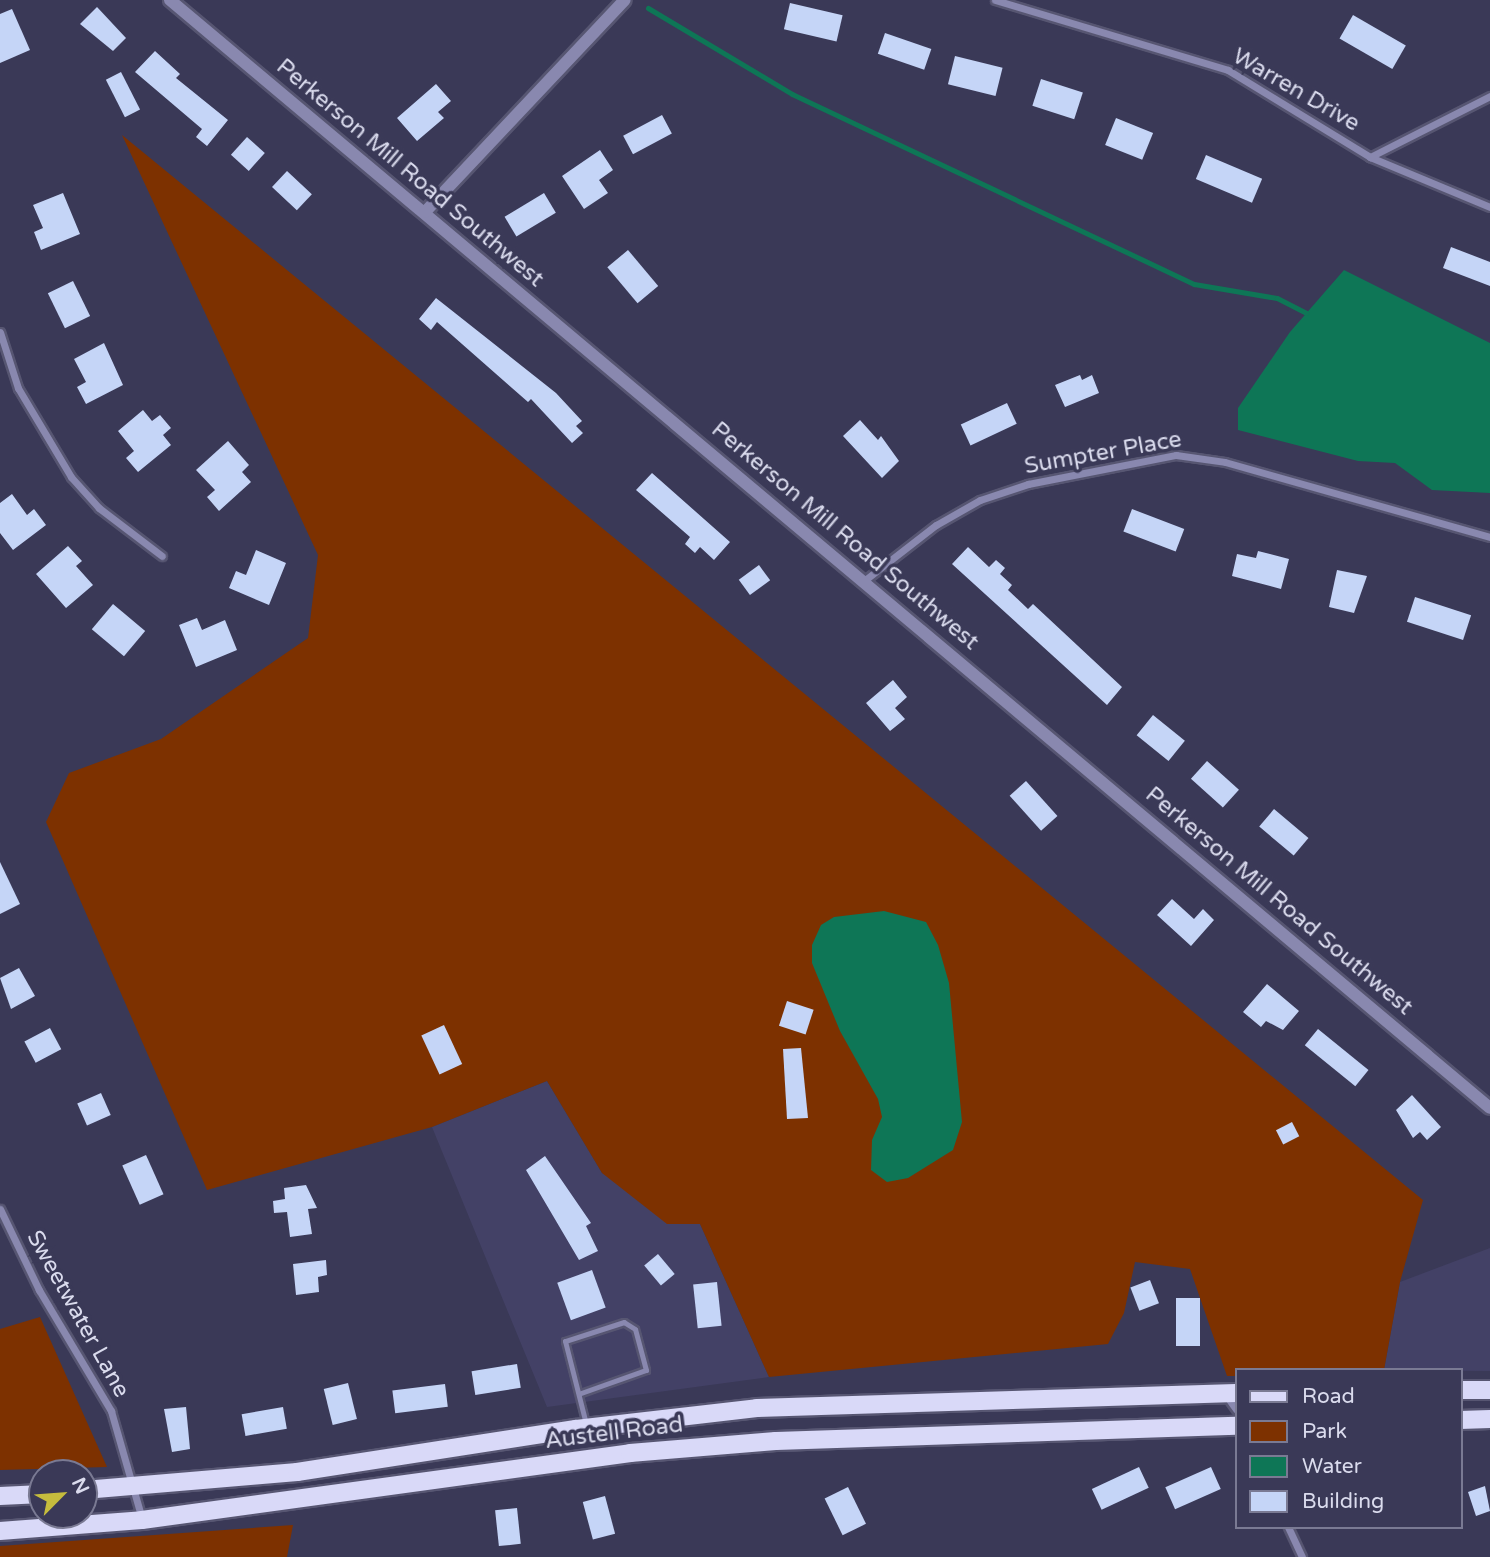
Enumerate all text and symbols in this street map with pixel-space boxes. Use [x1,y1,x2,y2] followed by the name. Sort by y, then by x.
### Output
[1228,43,1364,137] street label: Warren Drive
[271,53,549,293] street label: Perkerson Mill Road Southwest
[706,416,984,656] street label: Perkerson Mill Road Southwest
[1022,426,1184,480] street label: Sumpter Place
[1140,781,1418,1021] street label: Perkerson Mill Road Southwest
[21,1226,135,1402] street label: Sweetwater Lane
[1234,1368,1462,1529] legend
[1302,1384,1355,1409] text: Road
[544,1411,684,1455] street label: Austell Road
[1302,1419,1347,1444] text: Park
[1302,1454,1362,1479] text: Water
[28,1459,98,1529] north arrow
[67,1474,93,1498] text: N
[1302,1489,1384,1514] text: Building

